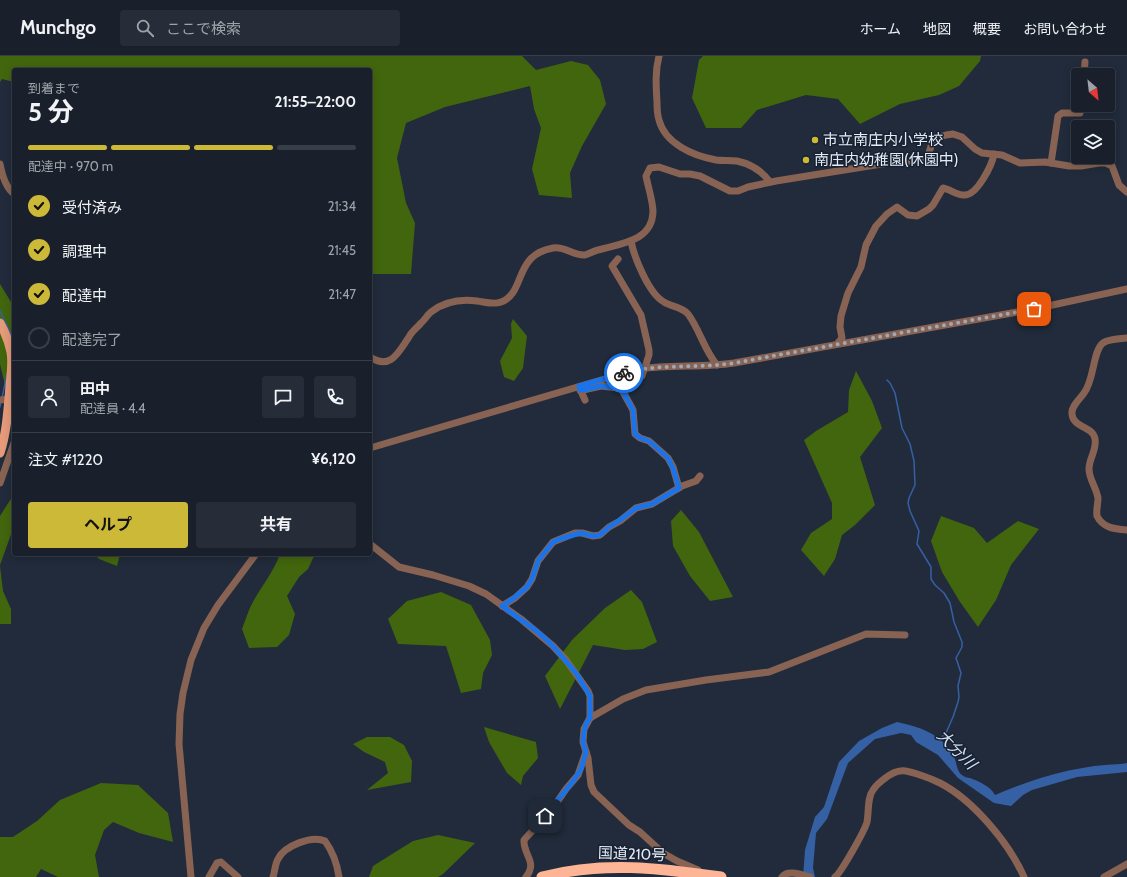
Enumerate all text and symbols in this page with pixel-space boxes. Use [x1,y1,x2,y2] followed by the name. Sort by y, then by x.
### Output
[120,10,400,46] search box
[20,16,96,39] text: Munchgo
[134,17,156,39] icon: search
[166,20,241,38] text: ここで検索
[859,20,901,38] text: ホーム
[923,20,951,38] text: 地図
[973,20,1001,38] text: 概要
[1023,20,1107,38] text: お問い合わせ
[1071,68,1115,112] north arrow
[1071,68,1115,164] map controls
[28,80,80,96] text: 到着まで
[275,93,356,111] text: 21:55–22:00
[28,96,74,128] text: 5 分
[1071,120,1115,164] button: layers
[823,131,943,149] place label: 市立南庄内小学校
[810,135,820,145] marker: 市立南庄内小学校
[814,151,958,169] place label: 南庄内幼稚園(休園中)
[801,155,811,165] marker: 南庄内幼稚園(休園中)
[28,158,113,174] text: 配達中 · 970 m
[28,195,50,217] icon: check
[328,198,356,214] text: 21:34
[62,199,122,217] text: 受付済み
[28,239,50,261] icon: check
[328,242,356,258] text: 21:45
[62,243,107,261] text: 調理中
[28,283,50,305] icon: check
[328,286,356,302] text: 21:47
[62,287,107,305] text: 配達中
[1017,292,1051,326] pin
[1023,298,1045,320] icon: bag
[62,331,122,349] text: 配達完了
[604,353,644,393] courier
[613,362,635,384] icon: bike
[28,376,70,418] button: person
[262,376,304,418] button: chat
[314,376,356,418] button: phone
[80,380,110,398] text: 田中
[80,400,145,416] text: 配達員 · 4.4
[311,450,356,468] text: ¥6,120
[28,451,103,469] text: 注文 #1220
[28,502,188,548] button: ヘルプ
[196,502,356,548] button: 共有
[933,726,982,774] water label: 大分川
[528,799,562,833] pin
[534,805,556,827] icon: home
[598,844,666,864] street label: 国道210号

